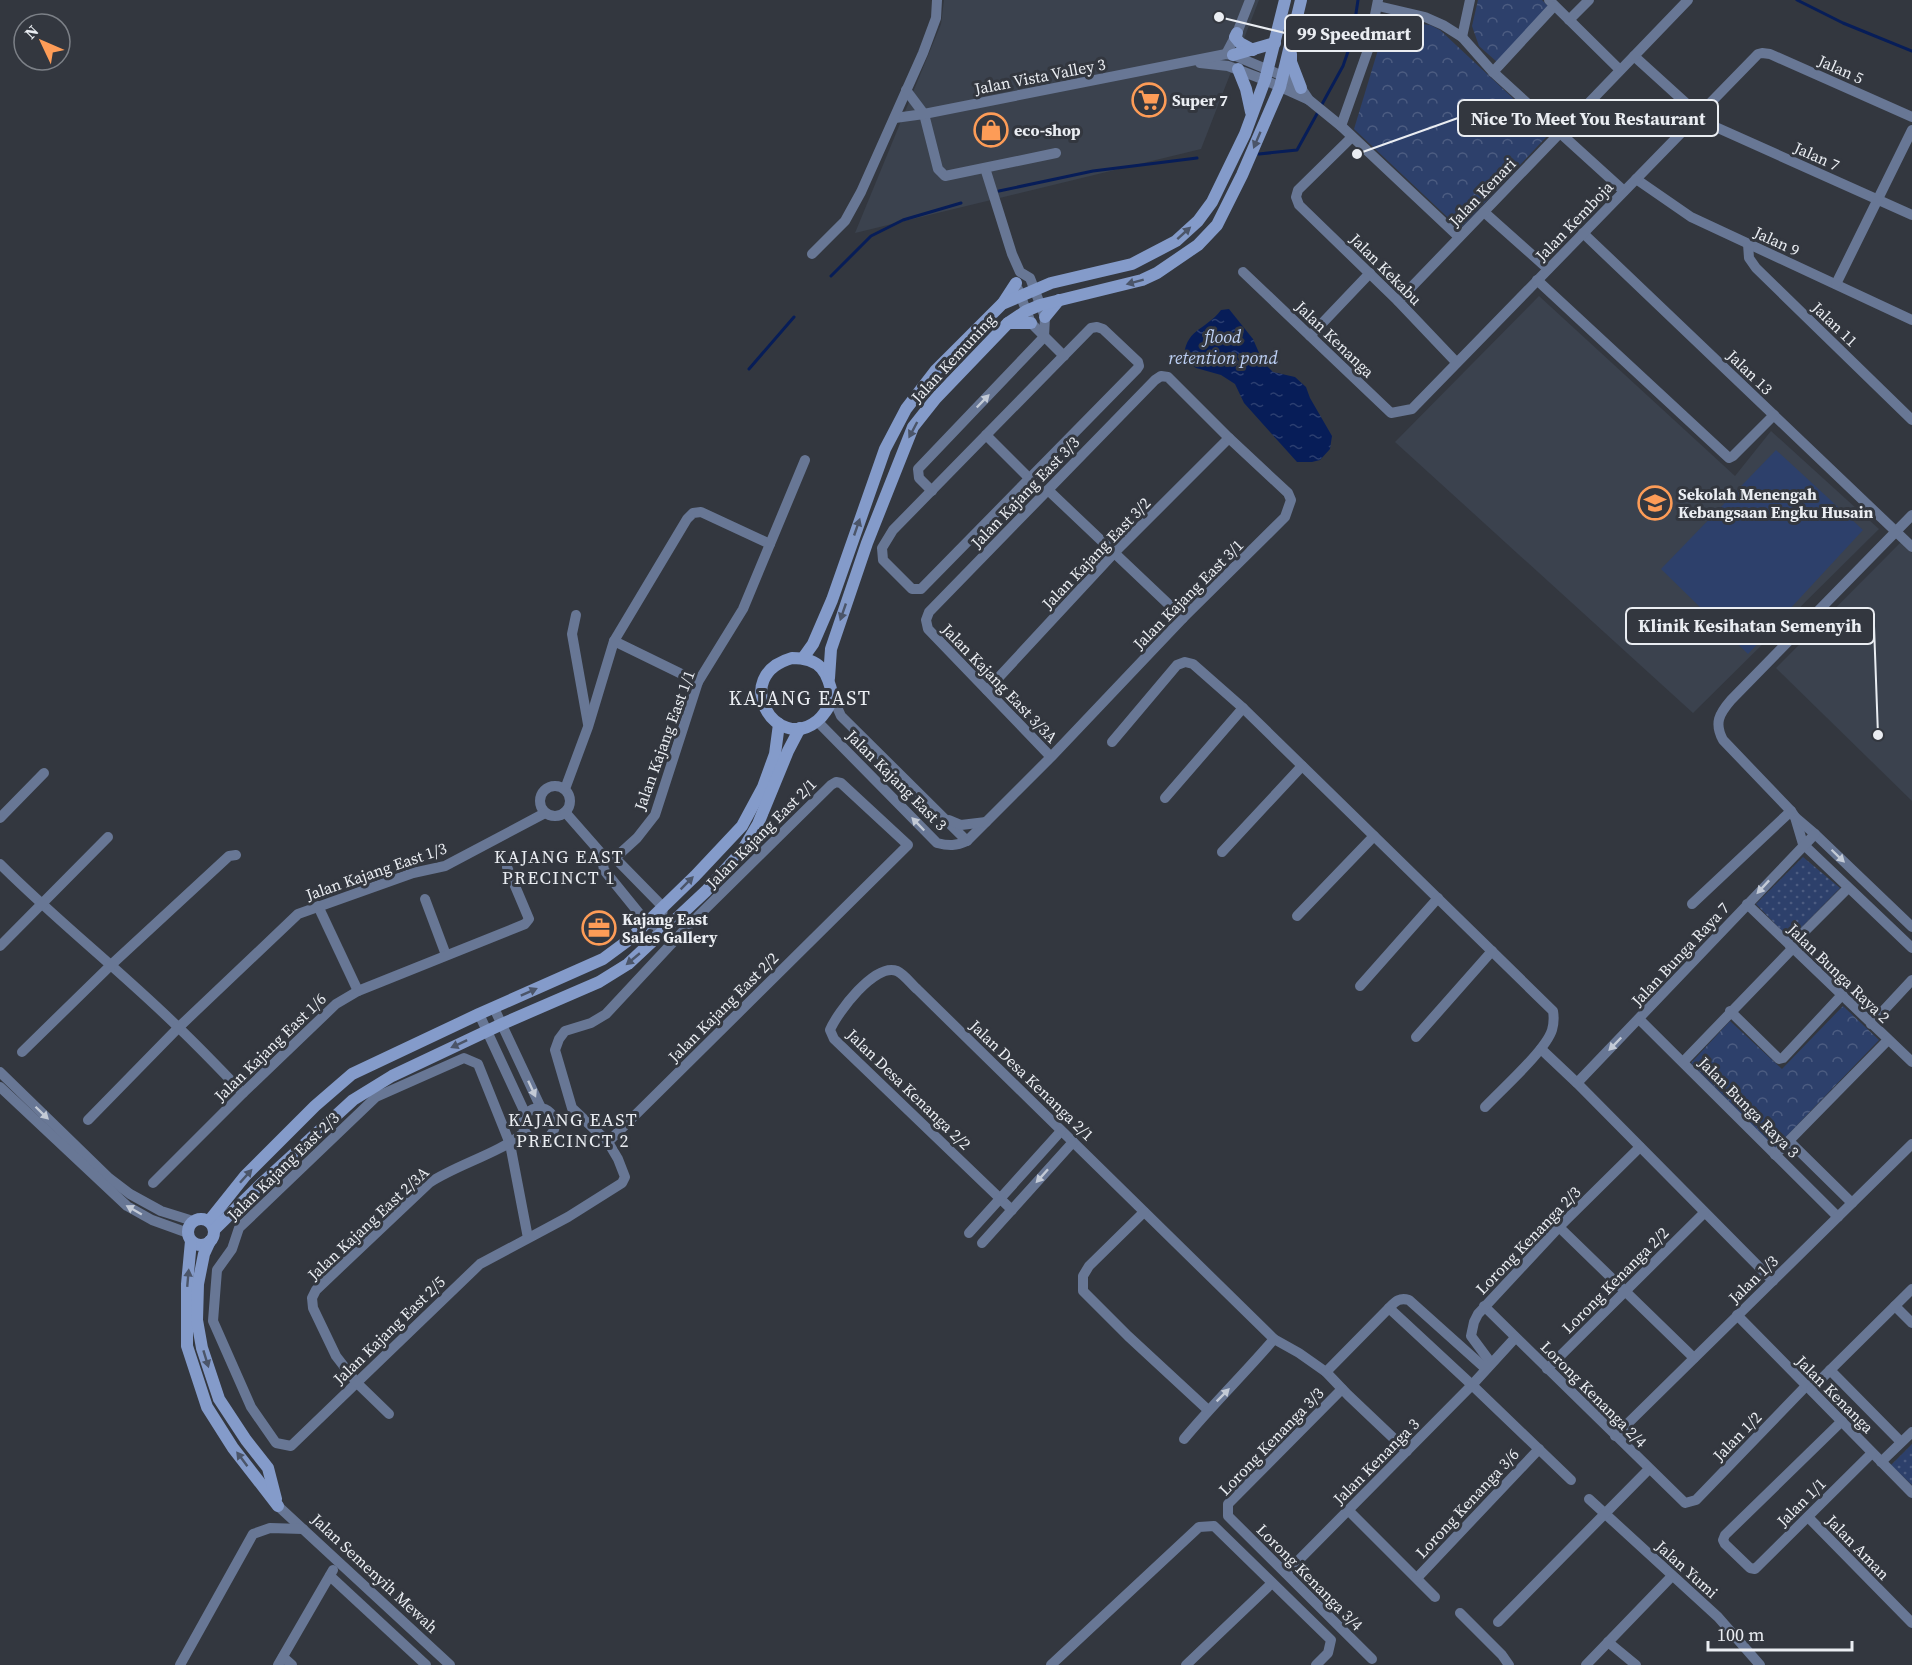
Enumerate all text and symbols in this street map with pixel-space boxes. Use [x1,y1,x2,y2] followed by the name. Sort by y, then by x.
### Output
[12,12,72,72] north arrow
[1285,15,1423,51] callout: 99 Speedmart
[19,19,43,43] text: N
[1297,21,1412,46] text: 99 Speedmart
[1814,49,1867,89] street label: Jalan 5
[972,53,1107,100] street label: Jalan Vista Valley 3
[1131,82,1167,118] supermarket icon: Super 7
[1172,89,1228,111] place label: Super 7
[1458,100,1718,136] callout: Nice To Meet You Restaurant
[1471,106,1706,131] text: Nice To Meet You Restaurant
[973,112,1009,148] shop icon: eco-shop
[1014,119,1081,141] place label: eco-shop
[1252,132,1262,150] one-way arrow
[1790,136,1843,176] street label: Jalan 7
[1443,153,1521,232] street label: Jalan Kenari
[1529,176,1618,267] street label: Jalan Kemboja
[1750,221,1803,261] street label: Jalan 9
[1177,226,1192,240] one-way arrow
[1344,227,1427,310] street label: Jalan Kekabu
[1126,278,1144,287] one-way arrow
[1290,295,1380,383] street label: Jalan Kenanga
[1807,296,1863,351] street label: Jalan 11
[905,309,1000,408] street label: Jalan Kemuning
[1168,324,1278,370] water label: flood retention pond
[1722,344,1778,399] street label: Jalan 13
[975,394,989,408] one-way arrow
[908,422,918,439] one-way arrow
[965,431,1084,553] street label: Jalan Kajang East 3/3
[1678,483,1874,523] place label: Sekolah Menengah Kebangsaan Engku Husain
[1637,485,1673,521] school or university icon: Sekolah Menengah Kebangsaan Engku Husain
[1036,492,1155,614] street label: Jalan Kajang East 3/2
[853,517,862,535] one-way arrow
[1127,534,1248,655] street label: Jalan Kajang East 3/1
[838,604,848,622] one-way arrow
[1626,608,1874,644] callout: Klinik Kesihatan Semenyih
[1638,613,1862,638] text: Klinik Kesihatan Semenyih
[936,618,1063,748] street label: Jalan Kajang East 3/3A
[628,667,700,814] street label: Jalan Kajang East 1/1
[729,684,871,712] district label: KAJANG EAST
[841,724,952,835] street label: Jalan Kajang East 3
[700,773,821,894] street label: Jalan Kajang East 2/1
[911,818,925,832] one-way arrow
[302,837,449,906] street label: Jalan Kajang East 1/3
[494,844,624,890] district label: KAJANG EAST PRECINCT 1
[1830,849,1845,863] one-way arrow
[680,876,695,890] one-way arrow
[1757,879,1770,894] one-way arrow
[1625,897,1734,1011] street label: Jalan Bunga Raya 7
[622,908,718,948] place label: Kajang East Sales Gallery
[581,910,617,946] office icon: Kajang East Sales Gallery
[1782,918,1895,1028] street label: Jalan Bunga Raya 2
[662,947,783,1068] street label: Jalan Kajang East 2/2
[626,952,641,964] one-way arrow
[520,987,538,996] one-way arrow
[209,988,331,1107] street label: Jalan Kajang East 1/6
[964,1014,1099,1145] street label: Jalan Desa Kenanga 2/1
[841,1023,976,1154] street label: Jalan Desa Kenanga 2/2
[1608,1036,1622,1050] one-way arrow
[450,1040,467,1049] one-way arrow
[1693,1051,1804,1162] street label: Jalan Bunga Raya 3
[527,1080,536,1097] one-way arrow
[34,1105,48,1119] one-way arrow
[222,1107,344,1226] street label: Jalan Kajang East 2/3
[508,1107,638,1153] district label: KAJANG EAST PRECINCT 2
[302,1161,434,1286] street label: Jalan Kajang East 2/3A
[239,1168,253,1183] one-way arrow
[1036,1168,1049,1183] one-way arrow
[1471,1181,1585,1299] street label: Lorong Kenanga 2/3
[125,1205,142,1215] one-way arrow
[1557,1222,1673,1338] street label: Lorong Kenanga 2/2
[1723,1250,1783,1309] street label: Jalan 1/3
[183,1269,192,1288] one-way arrow
[328,1271,450,1390] street label: Jalan Kajang East 2/5
[1536,1336,1652,1452] street label: Lorong Kenanga 2/4
[1790,1349,1879,1438] street label: Jalan Kenanga
[202,1350,211,1368] one-way arrow
[1214,1382,1328,1500] street label: Lorong Kenanga 3/3
[1215,1389,1229,1403] one-way arrow
[1707,1406,1766,1466] street label: Jalan 1/2
[1327,1413,1424,1510] street label: Jalan Kenanga 3
[1410,1443,1524,1563] street label: Lorong Kenanga 3/6
[236,1452,248,1468] one-way arrow
[1771,1473,1830,1532] street label: Jalan 1/1
[306,1508,444,1638] street label: Jalan Semenyih Mewah
[1821,1509,1895,1585] street label: Jalan Aman
[1252,1519,1368,1635] street label: Lorong Kenanga 3/4
[1650,1534,1723,1603] street label: Jalan Yumi
[1708,1614,1852,1652] scale bar
[1717,1622,1764,1647] text: 100 m

